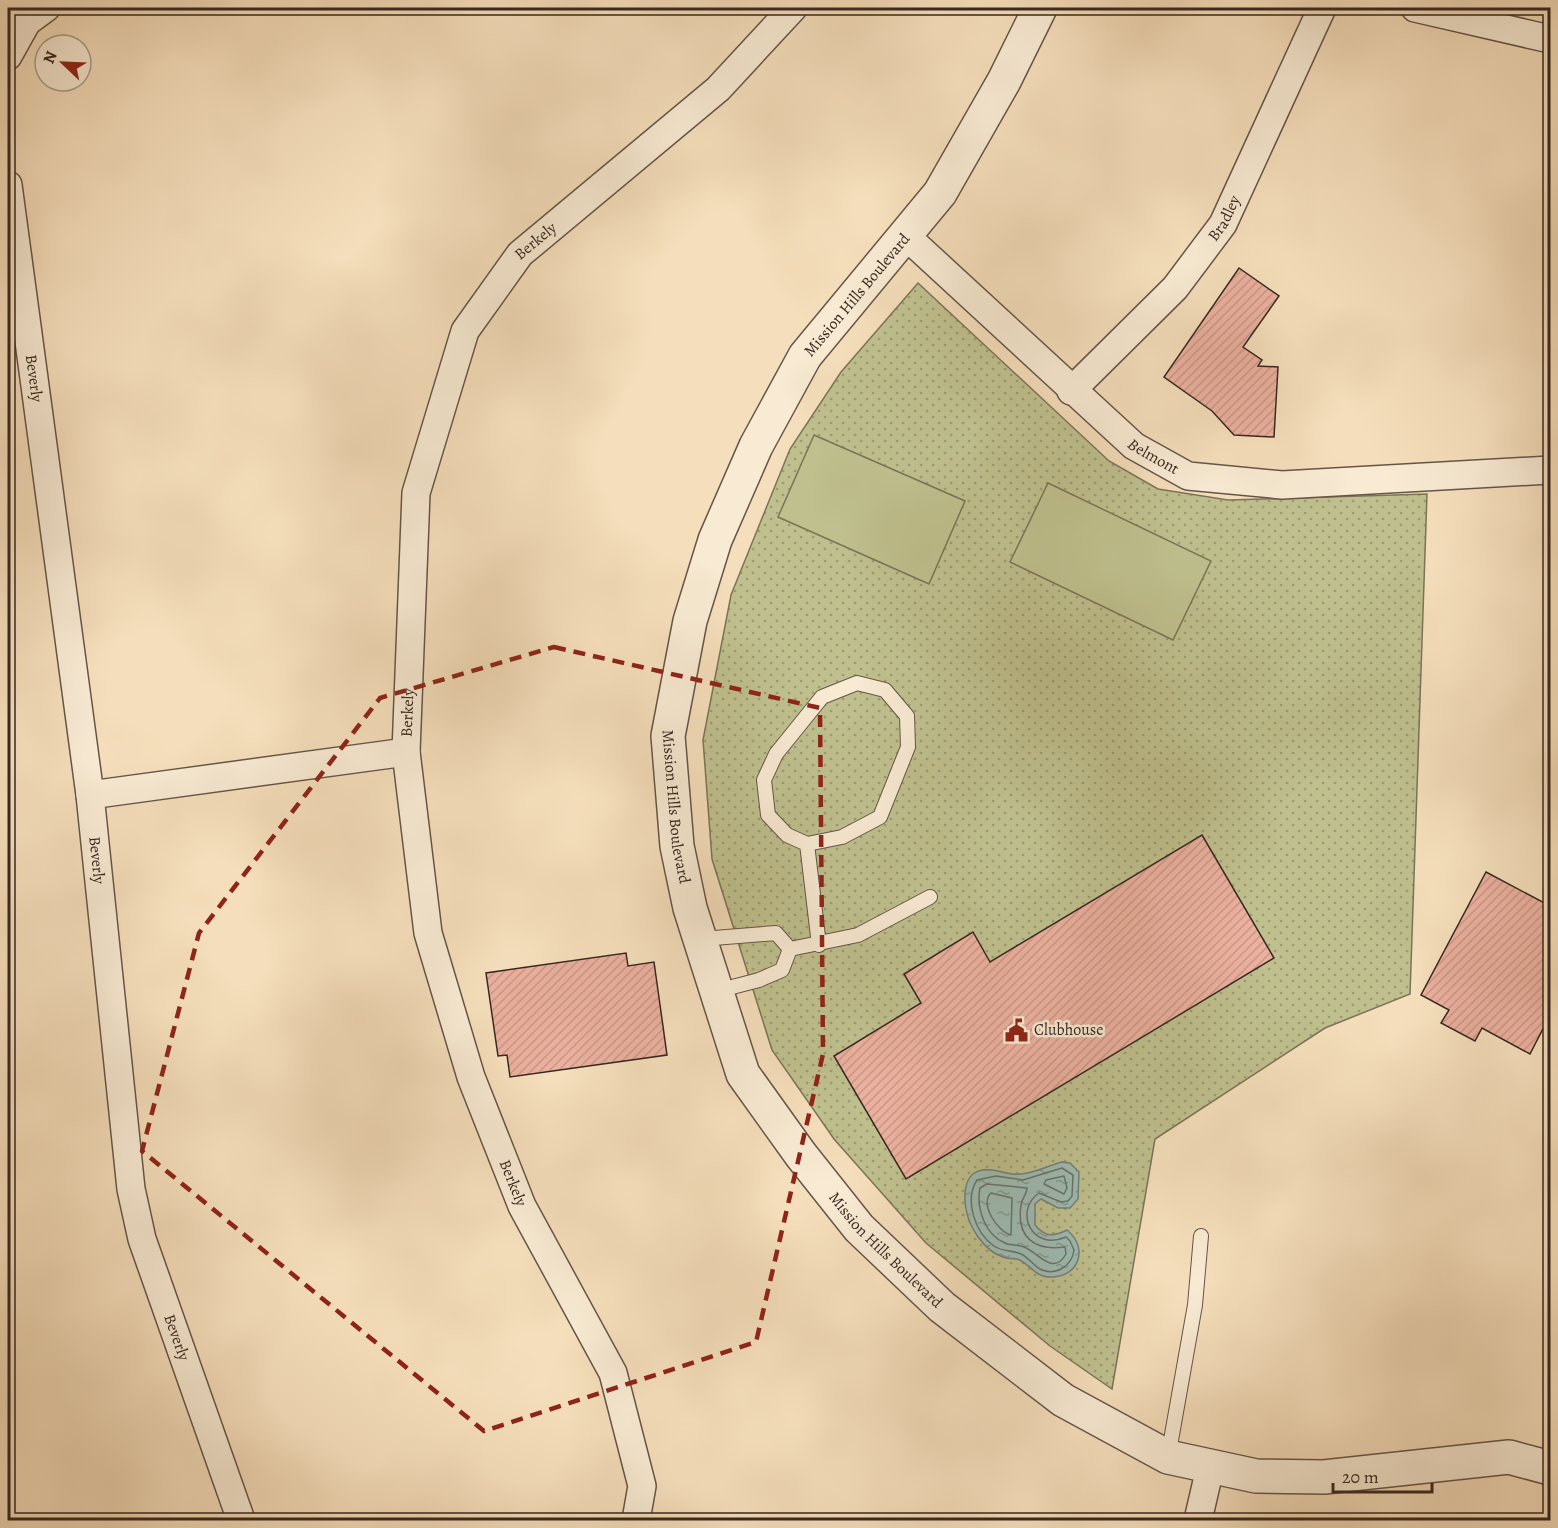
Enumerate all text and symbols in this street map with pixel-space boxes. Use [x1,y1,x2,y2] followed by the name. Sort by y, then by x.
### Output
[33,33,93,93] north arrow
[38,48,63,67] text: N
[1203,191,1246,246] street label: Bradley
[510,216,562,265] street label: Berkely
[799,228,915,361] street label: Mission Hills Boulevard
[20,353,48,404] street label: Beverly
[1122,434,1183,480] street label: Belmont
[396,687,419,737] street label: Berkely
[657,729,696,886] street label: Mission Hills Boulevard
[83,835,110,886] street label: Beverly
[1003,1017,1029,1043] public building icon: Clubhouse
[1034,1019,1103,1041] place label: Clubhouse
[494,1156,533,1210] street label: Berkely
[823,1187,948,1313] street label: Mission Hills Boulevard
[158,1311,195,1364] street label: Beverly
[1333,1456,1432,1494] scale bar
[1342,1465,1379,1489] text: 20 m

